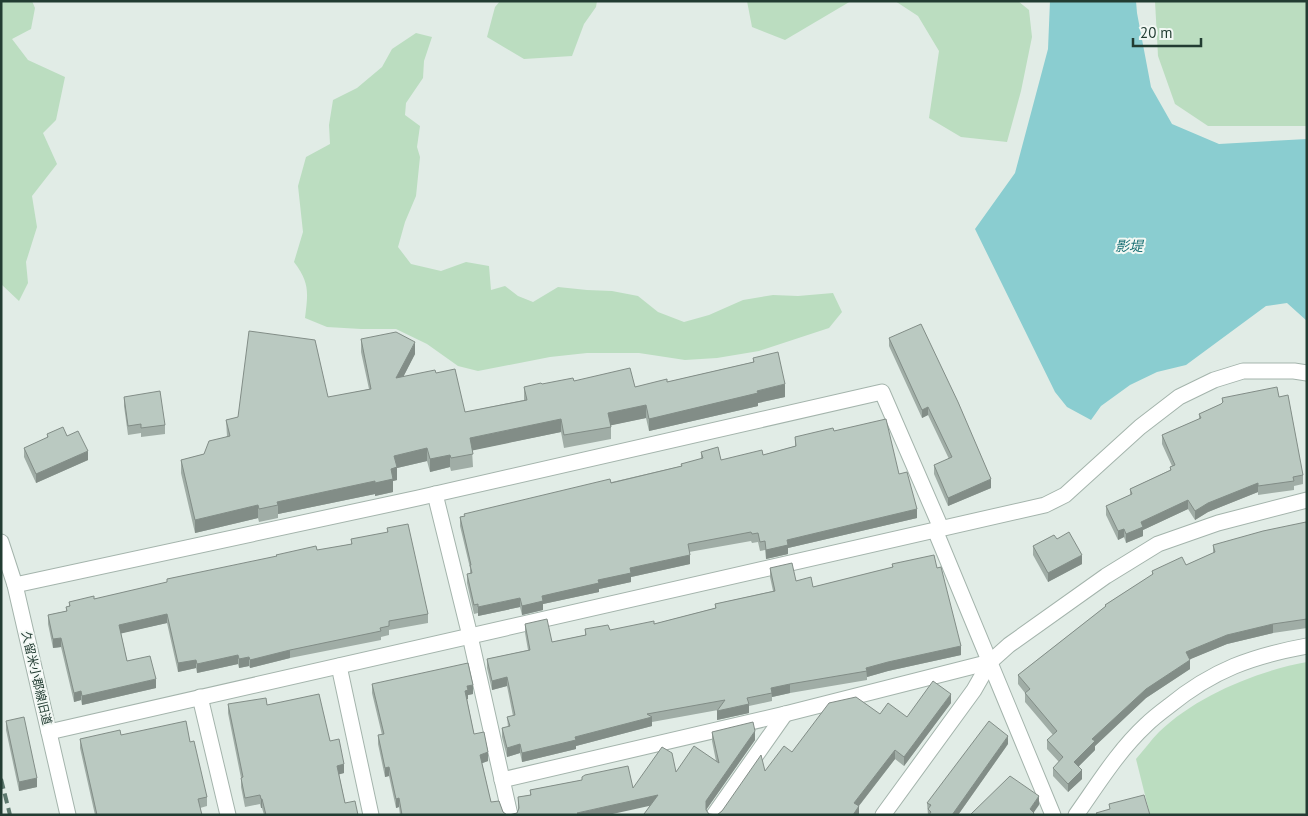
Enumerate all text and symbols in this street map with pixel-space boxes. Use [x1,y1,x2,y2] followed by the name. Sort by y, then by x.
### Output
[1133,15,1200,47] scale bar
[1140,23,1173,42] text: 20 m
[1115,237,1145,255] water label: 影堤
[19,630,55,726] street label: 久留米小郡線旧道

